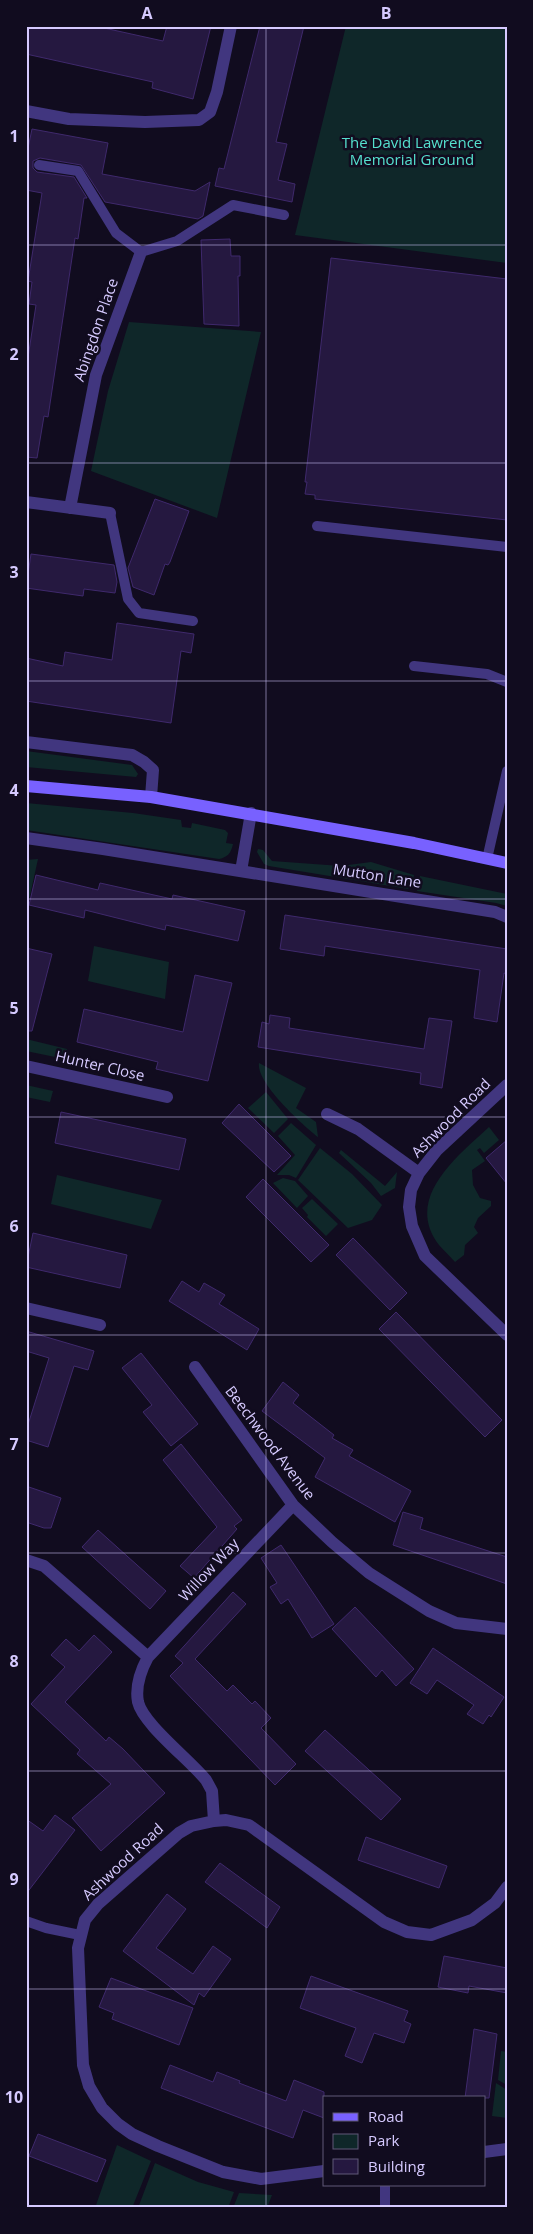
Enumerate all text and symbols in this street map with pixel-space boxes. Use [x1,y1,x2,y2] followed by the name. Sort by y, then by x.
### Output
[141,2,153,24] text: A
[381,2,391,24] text: B
[9,125,19,147] text: 1
[342,132,482,169] park label: The David Lawrence Memorial Ground
[68,275,122,384] street label: Abingdon Place
[9,343,19,365] text: 2
[9,561,19,583] text: 3
[9,779,19,801] text: 4
[331,858,423,892] street label: Mutton Lane
[9,997,19,1019] text: 5
[54,1045,147,1085] street label: Hunter Close
[406,1073,494,1161] street label: Ashwood Road
[9,1215,19,1237] text: 6
[221,1381,320,1503] street label: Beechwood Avenue
[9,1433,19,1455] text: 7
[174,1533,243,1605] street label: Willow Way
[9,1650,19,1672] text: 8
[77,1818,167,1904] street label: Ashwood Road
[9,1868,19,1890] text: 9
[5,2086,23,2108] text: 10
[323,2096,486,2186] legend
[368,2106,404,2126] text: Road
[368,2130,399,2150] text: Park
[368,2156,425,2176] text: Building

